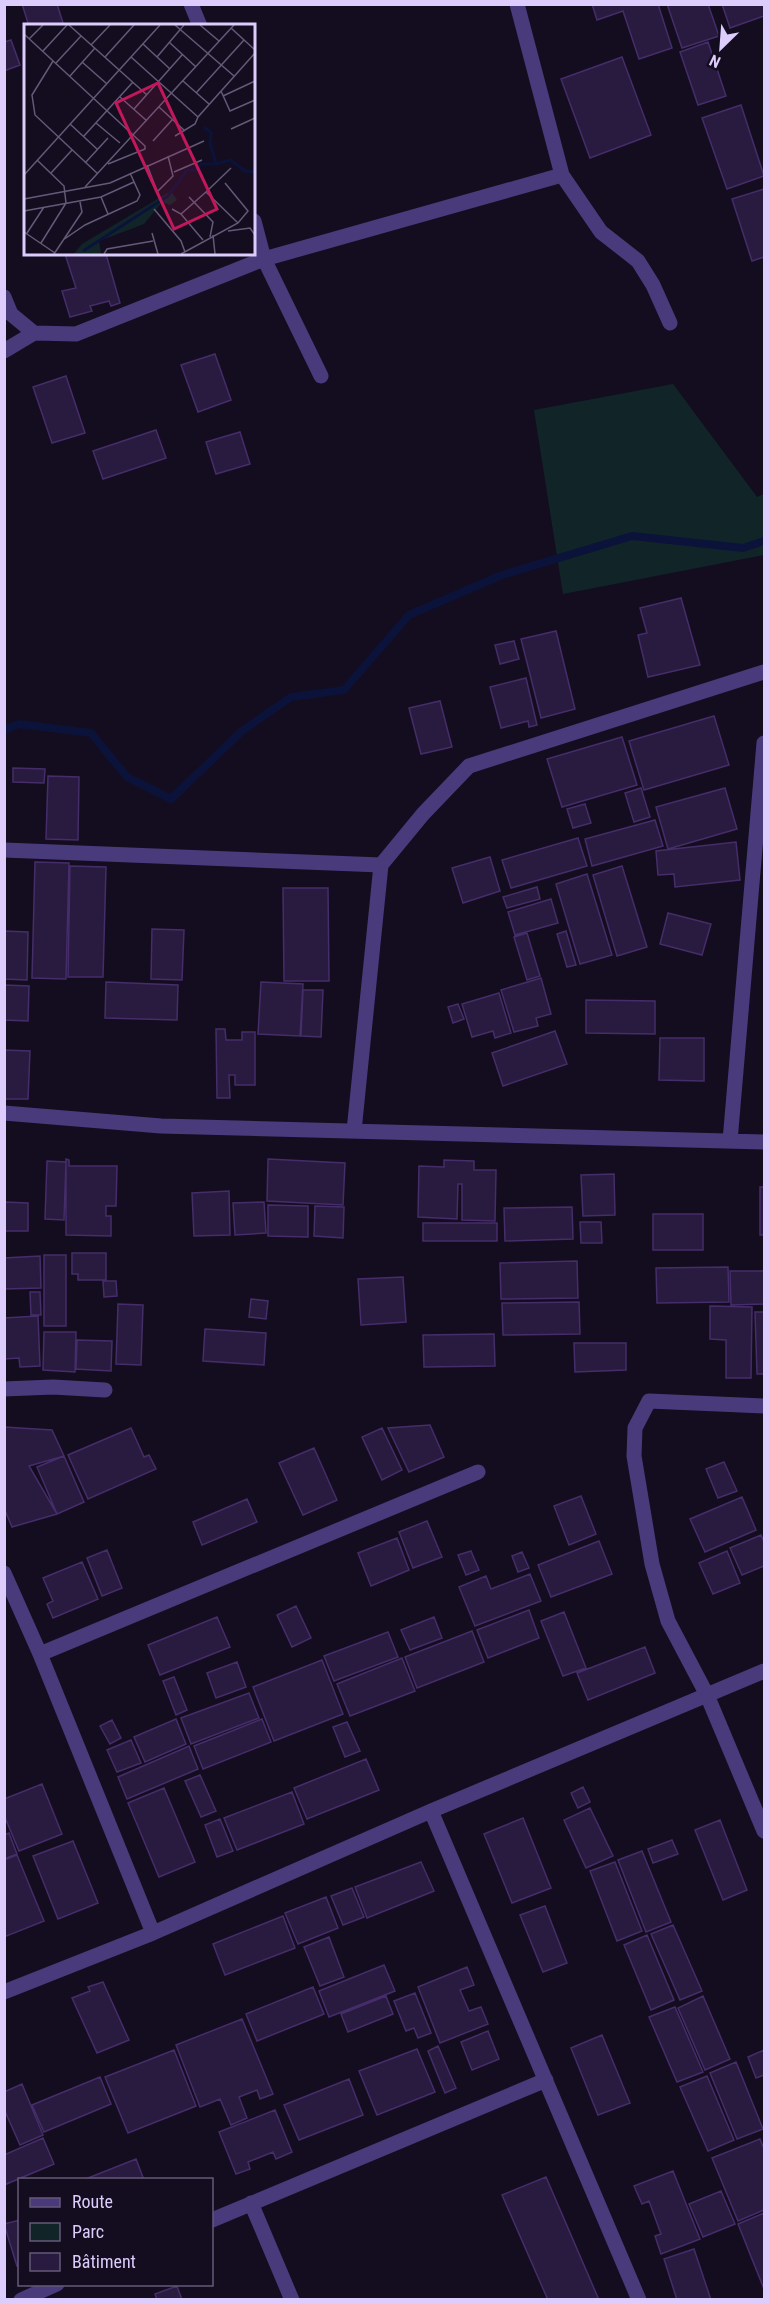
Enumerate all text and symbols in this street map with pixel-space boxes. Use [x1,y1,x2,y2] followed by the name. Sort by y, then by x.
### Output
[691,18,751,78] north arrow
[24,24,255,255] inset map
[706,50,723,72] text: N
[18,2178,213,2286] legend
[72,2191,113,2212] text: Route
[72,2221,104,2242] text: Parc
[72,2251,136,2272] text: Bâtiment

